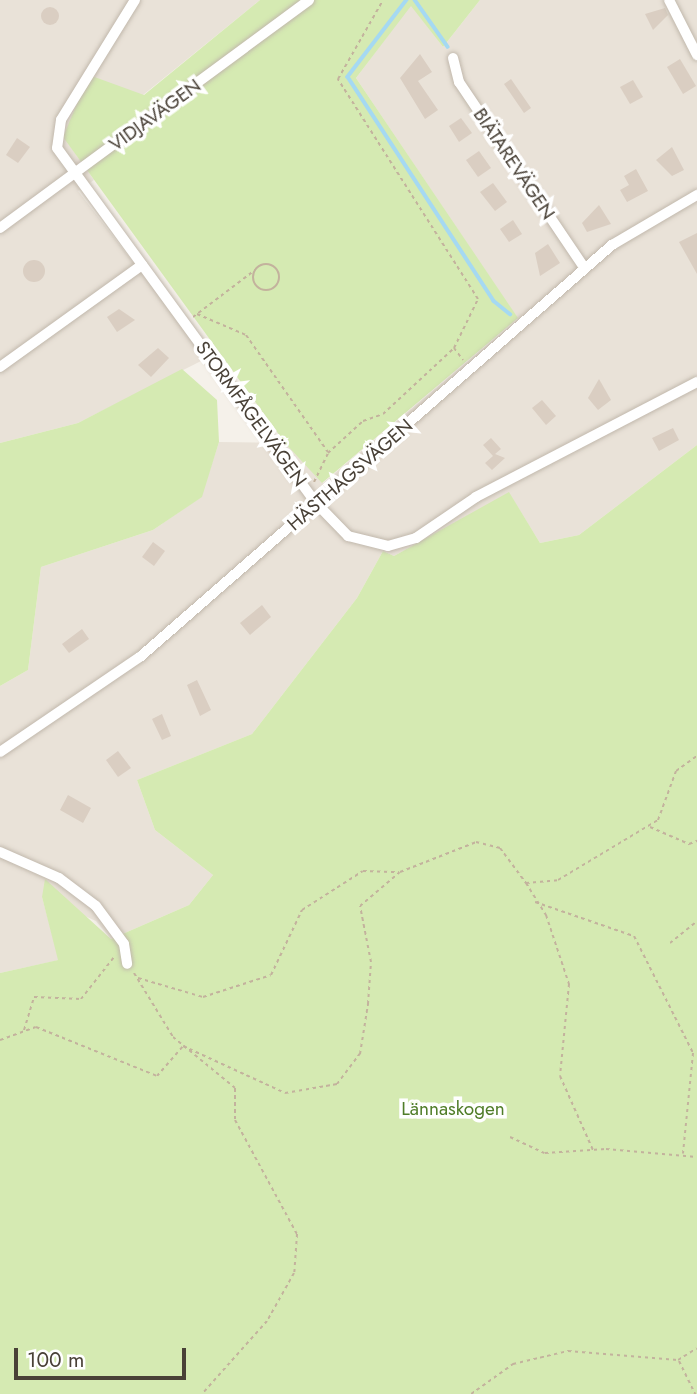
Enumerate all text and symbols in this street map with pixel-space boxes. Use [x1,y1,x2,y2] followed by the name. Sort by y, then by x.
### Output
[105,74,205,156] street label: VIDJAVÄGEN
[468,104,560,224] street label: BIÄTAREVÄGEN
[191,337,311,491] street label: STORMFÅGELVÄGEN
[283,414,417,536] street label: HÄSTHAGSVÄGEN
[401,1098,505,1120] park label: Lännaskogen
[18,1334,189,1378] scale bar
[27,1345,84,1375] text: 100 m

